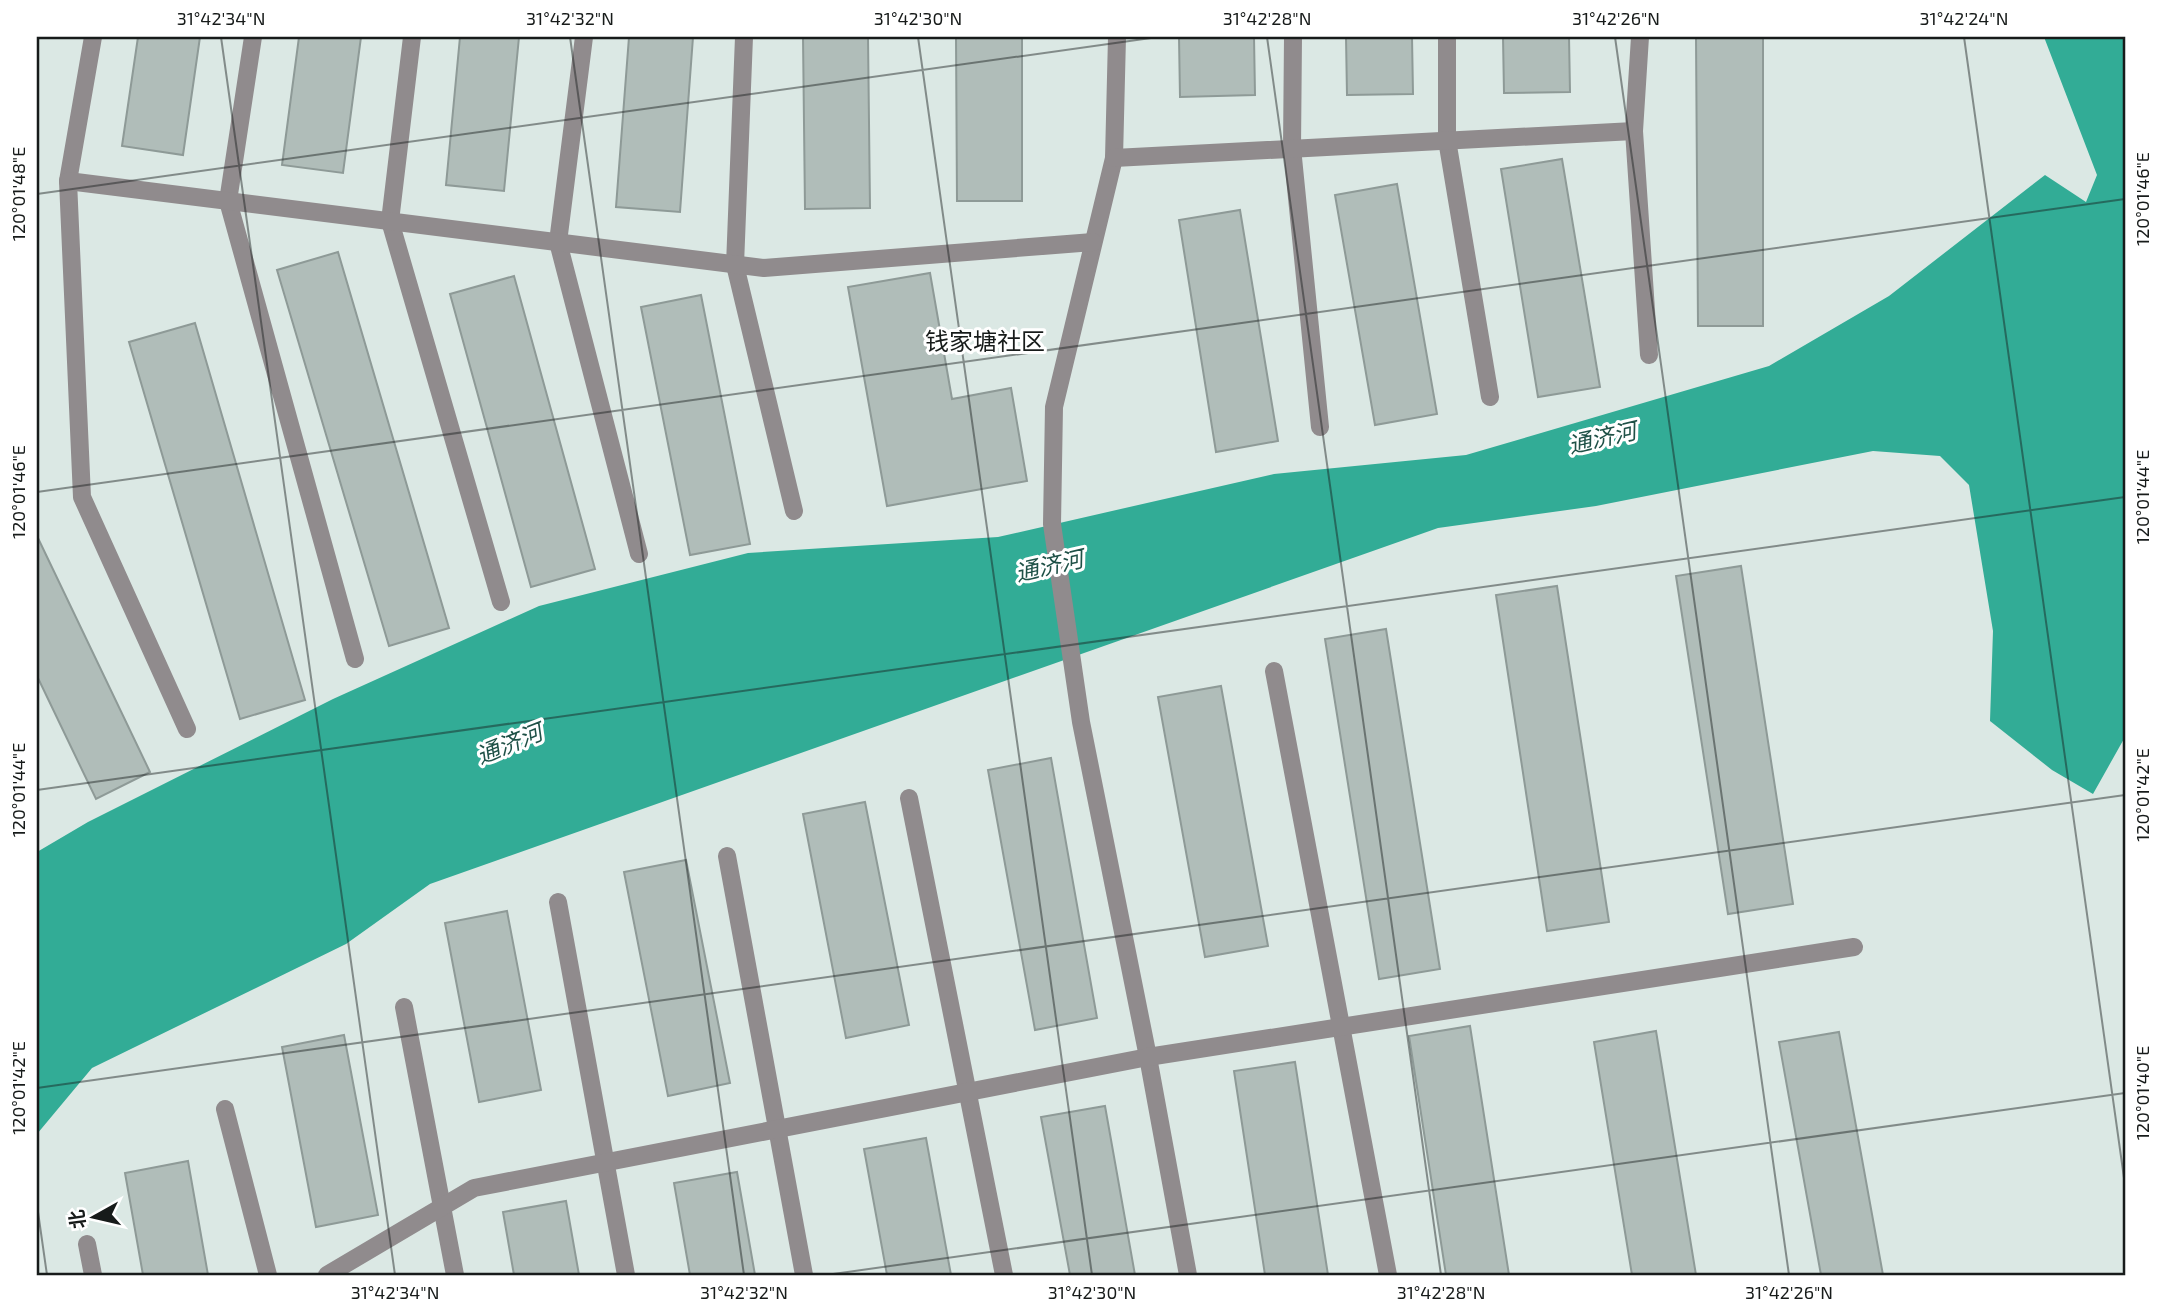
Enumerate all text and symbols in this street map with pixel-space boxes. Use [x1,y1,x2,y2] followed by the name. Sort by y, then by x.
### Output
[177,7,265,29] text: 31°42'34"N
[526,7,614,29] text: 31°42'32"N
[874,7,962,29] text: 31°42'30"N
[1223,7,1311,29] text: 31°42'28"N
[1572,7,1660,29] text: 31°42'26"N
[1920,7,2008,29] text: 31°42'24"N
[7,147,29,241] text: 120°01'48"E
[2131,152,2153,246] text: 120°01'46"E
[925,326,1045,355] district label: 钱家塘社区
[1565,415,1643,458] water label: 通济河
[7,445,29,539] text: 120°01'46"E
[2131,450,2153,544] text: 120°01'44"E
[1012,543,1090,586] water label: 通济河
[472,716,550,769] water label: 通济河
[7,743,29,837] text: 120°01'44"E
[2131,748,2153,842] text: 120°01'42"E
[7,1041,29,1135] text: 120°01'42"E
[2131,1046,2153,1140] text: 120°01'40"E
[60,1182,130,1252] north arrow
[64,1208,89,1230] text: 北
[351,1281,439,1303] text: 31°42'34"N
[700,1281,788,1303] text: 31°42'32"N
[1048,1281,1136,1303] text: 31°42'30"N
[1397,1281,1485,1303] text: 31°42'28"N
[1745,1281,1833,1303] text: 31°42'26"N

